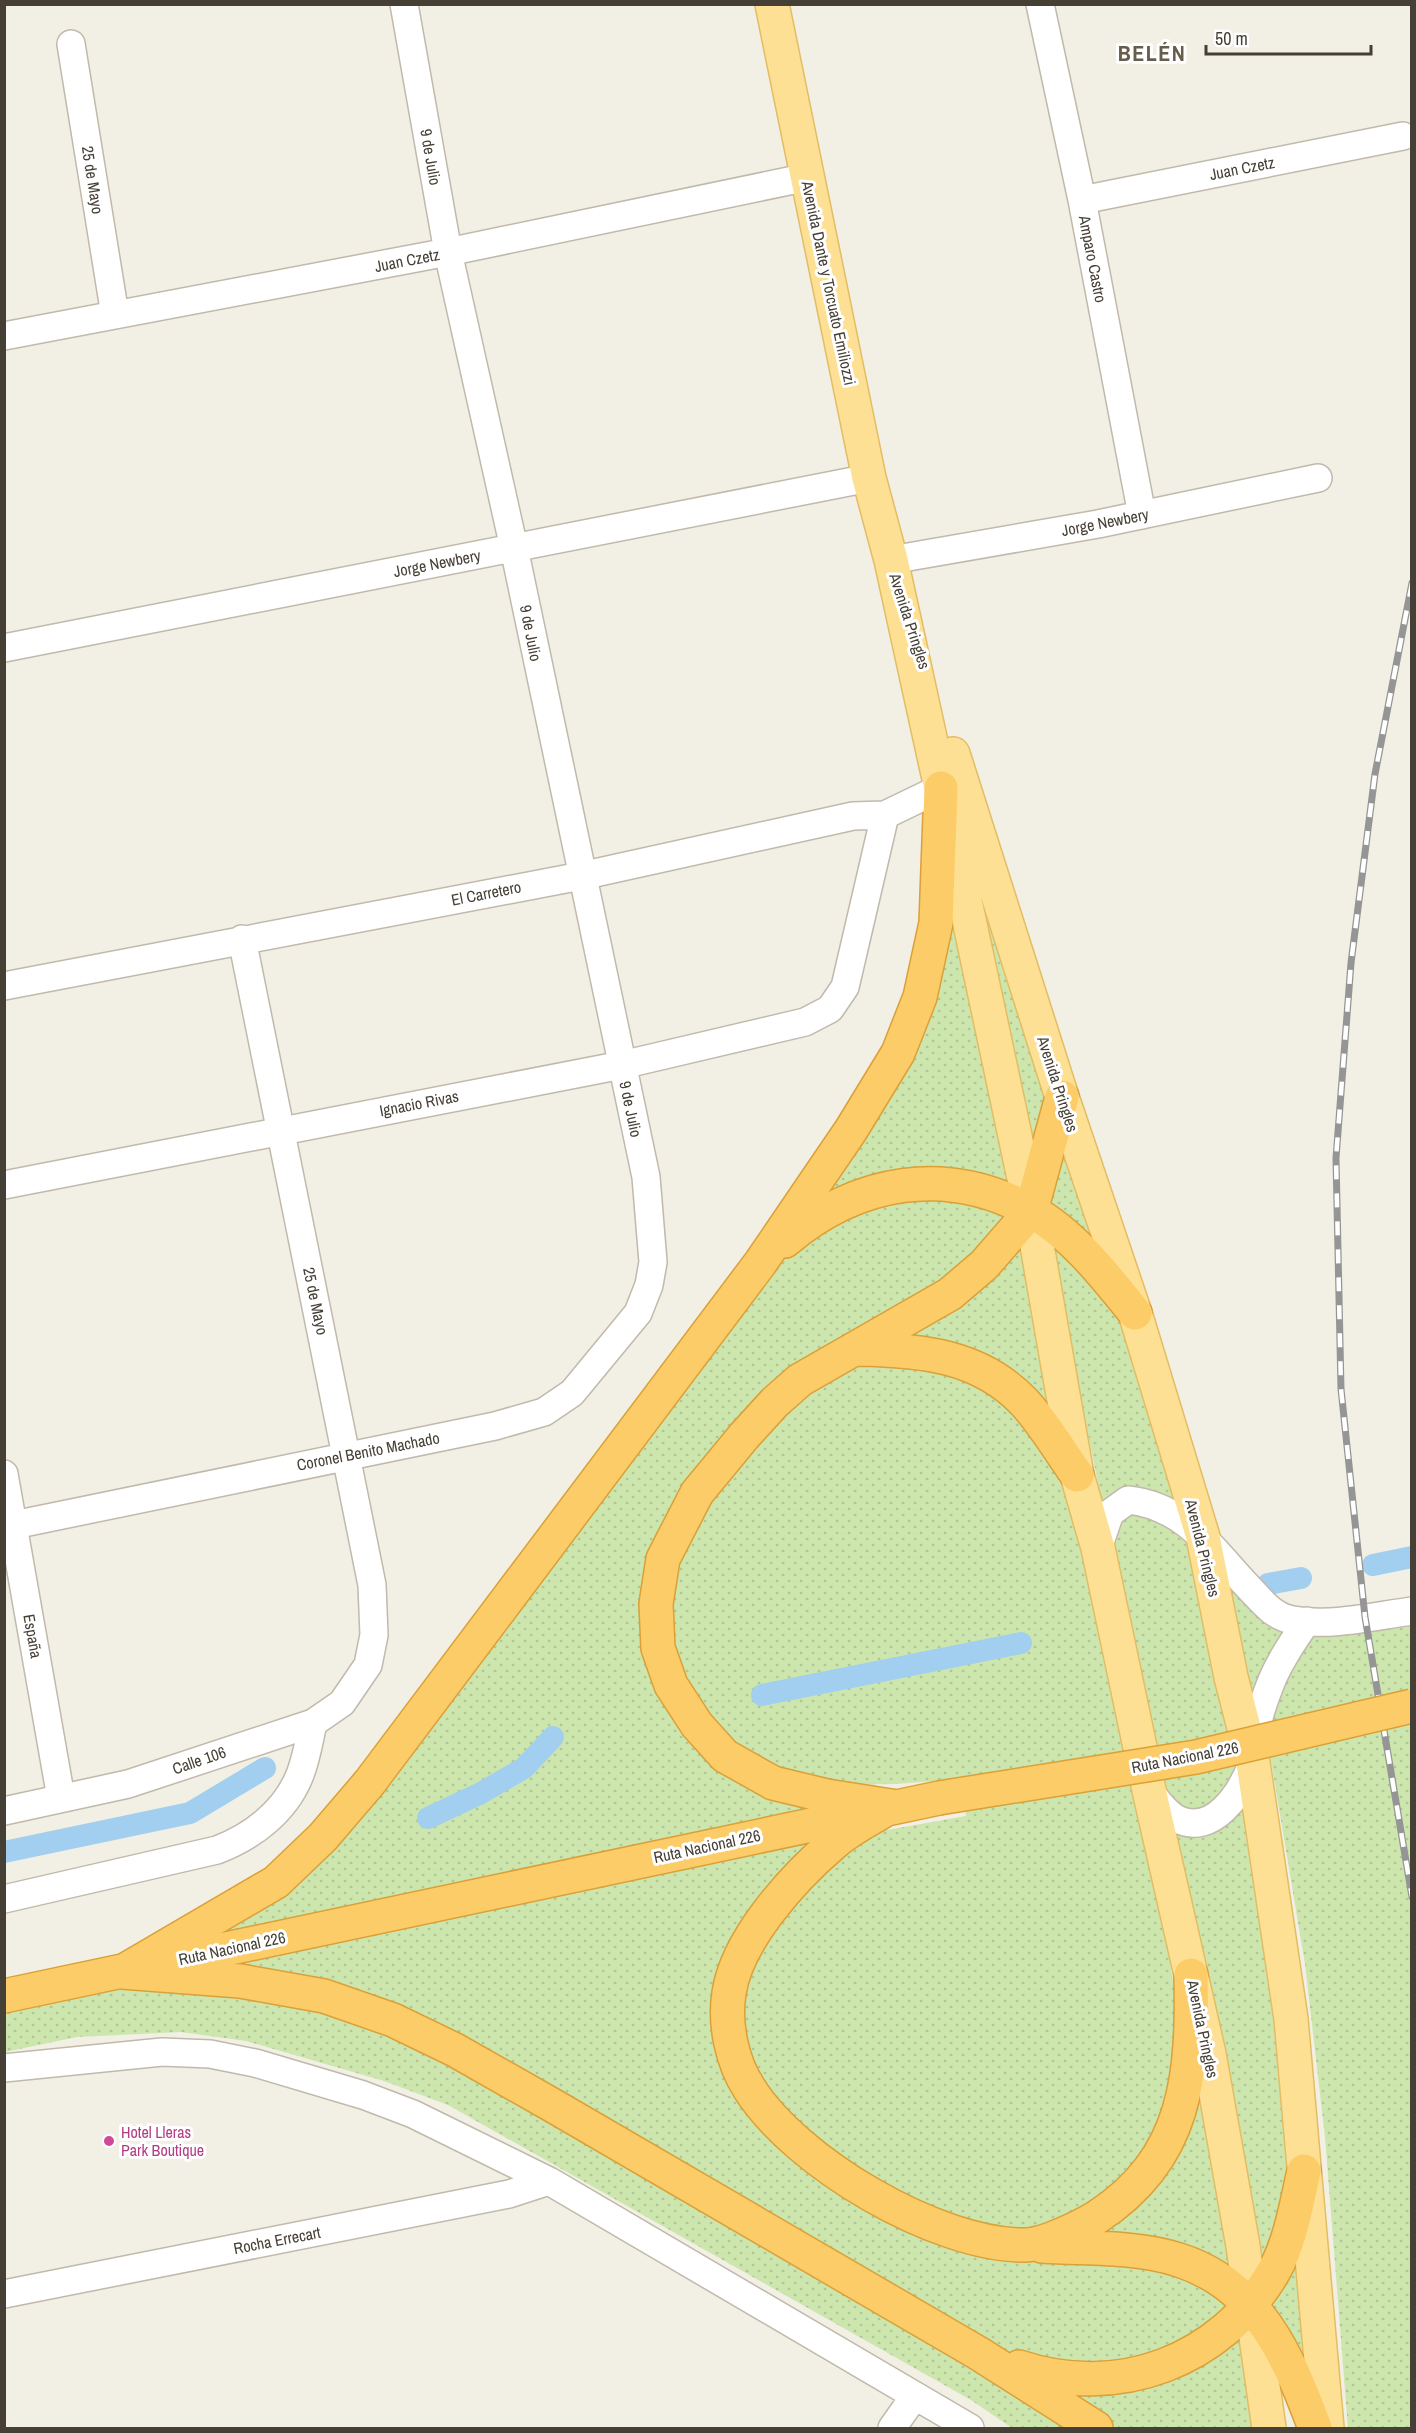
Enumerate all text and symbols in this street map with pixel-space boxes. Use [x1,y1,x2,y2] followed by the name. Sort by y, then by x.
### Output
[1206,18,1371,56] scale bar
[1215,26,1248,51] text: 50 m
[1118,38,1186,68] district label: BELÉN
[415,127,447,187] street label: 9 de Julio
[77,144,109,216] street label: 25 de Mayo
[1208,151,1277,185] street label: Juan Czetz
[796,178,861,387] street label: Avenida Dante y Torcuato Emiliozzi
[1074,213,1112,304] street label: Amparo Castro
[373,243,442,277] street label: Juan Czetz
[1060,503,1151,541] street label: Jorge Newbery
[392,544,483,582] street label: Jorge Newbery
[884,569,936,672] street label: Avenida Pringles
[515,603,547,663] street label: 9 de Julio
[449,875,523,911] street label: El Carretero
[1032,1032,1084,1135] street label: Avenida Pringles
[614,1079,648,1139] street label: 9 de Julio
[378,1085,460,1121] street label: Ignacio Rivas
[298,1265,334,1337] street label: 25 de Mayo
[295,1426,441,1476] street label: Coronel Benito Machado
[1180,1496,1226,1599] street label: Avenida Pringles
[18,1612,48,1661] street label: España
[1130,1736,1240,1778] street label: Ruta Nacional 226
[169,1741,229,1779] street label: Calle 106
[652,1824,762,1868] street label: Ruta Nacional 226
[177,1926,287,1970] street label: Ruta Nacional 226
[1182,1977,1224,2080] street label: Avenida Pringles
[121,2121,204,2161] place label: Hotel Lleras Park Boutique
[102,2134,116,2148] marker: Hotel Lleras Park Boutique
[232,2221,323,2259] street label: Rocha Errecart

